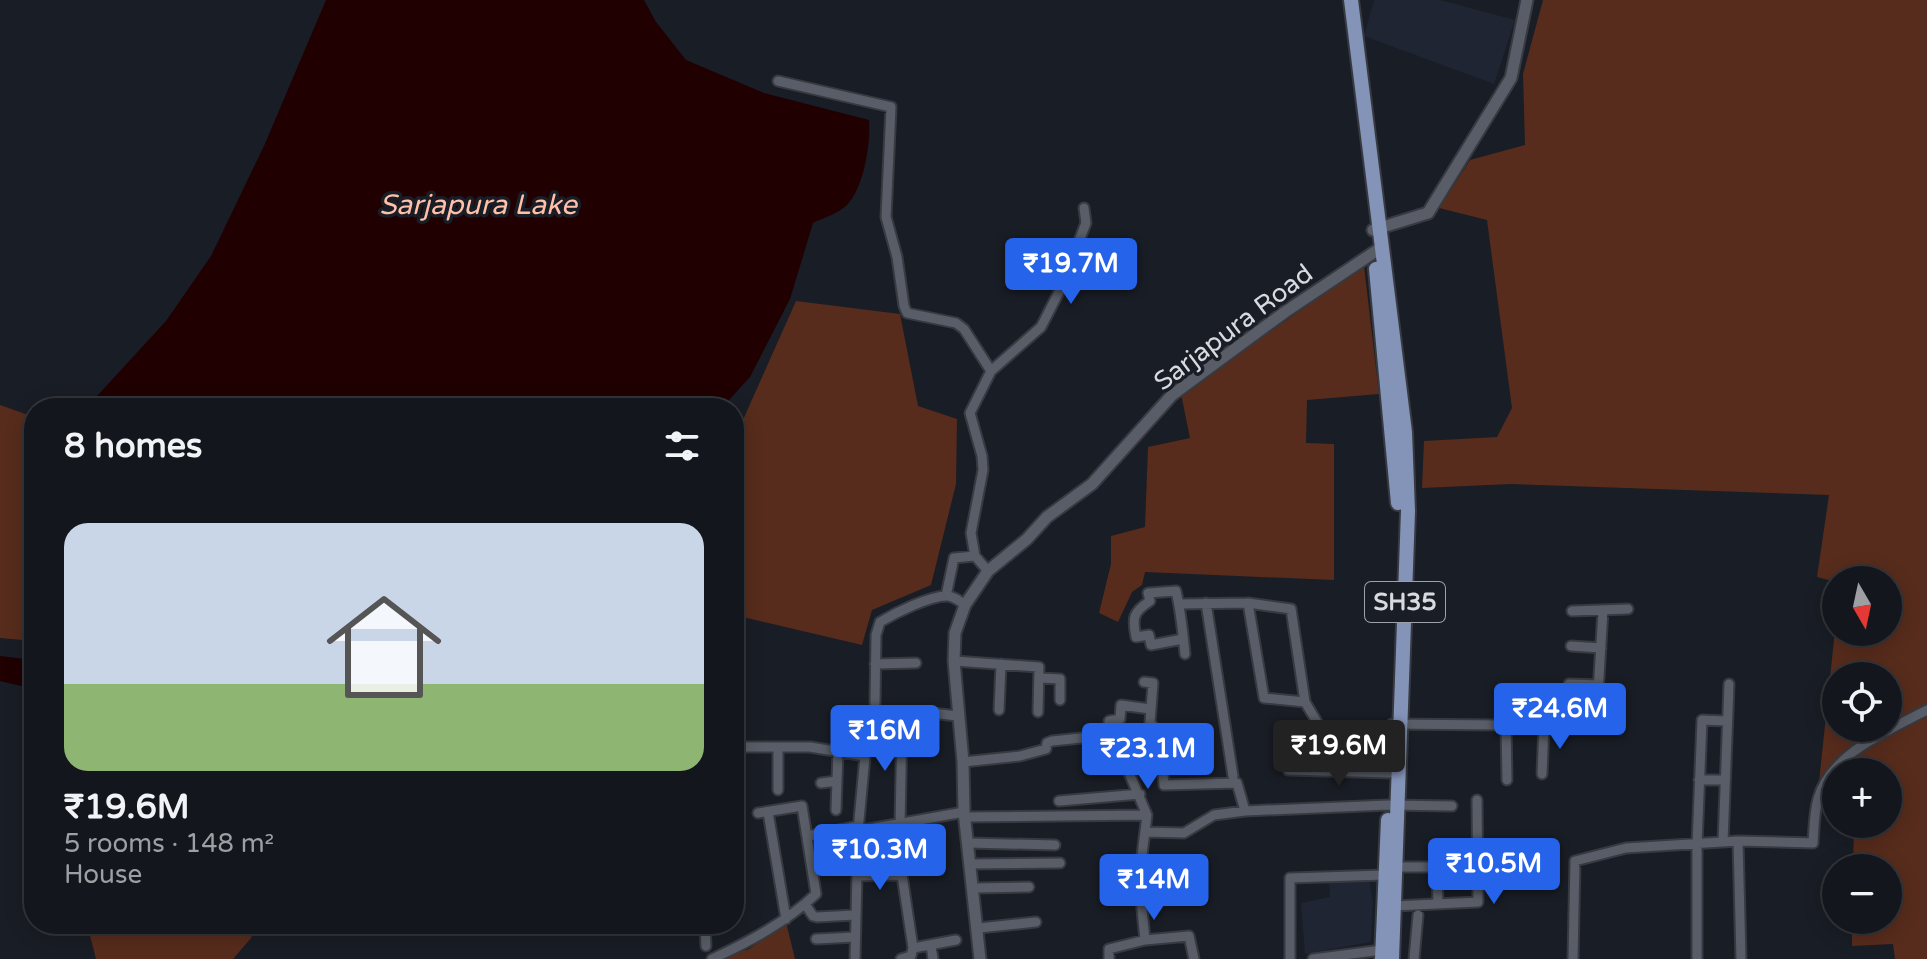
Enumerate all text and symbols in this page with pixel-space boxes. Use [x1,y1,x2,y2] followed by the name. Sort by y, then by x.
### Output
[379,188,579,222] water label: Sarjapura Lake
[1006,238,1136,306] pin: ₹19.7M
[1023,248,1119,279] text: ₹19.7M
[1148,258,1319,397] street label: Sarjapura Road
[660,424,704,468] icon: filters
[64,426,202,467] text: 8 homes
[1822,566,1902,646] north arrow
[1822,566,1902,934] map controls
[312,575,456,719] icon: home
[1365,582,1445,622] road number: SH35
[1822,662,1902,742] button: locate
[1495,683,1625,751] pin: ₹24.6M
[1512,693,1608,724] text: ₹24.6M
[838,705,932,773] pin: ₹16M
[849,715,921,746] text: ₹16M
[1274,720,1404,788] pin: ₹19.6M
[1083,723,1213,791] pin: ₹23.1M
[1291,730,1387,761] text: ₹19.6M
[1100,733,1196,764] text: ₹23.1M
[1822,758,1902,838] button: +
[64,787,190,828] text: ₹19.6M
[815,824,945,892] pin: ₹10.3M
[64,828,274,859] text: 5 rooms · 148 m²
[832,834,928,865] text: ₹10.3M
[1429,838,1559,906] pin: ₹10.5M
[1446,848,1542,879] text: ₹10.5M
[1107,854,1201,922] pin: ₹14M
[1822,854,1902,934] button: −
[64,859,142,890] text: House
[1118,864,1190,895] text: ₹14M

